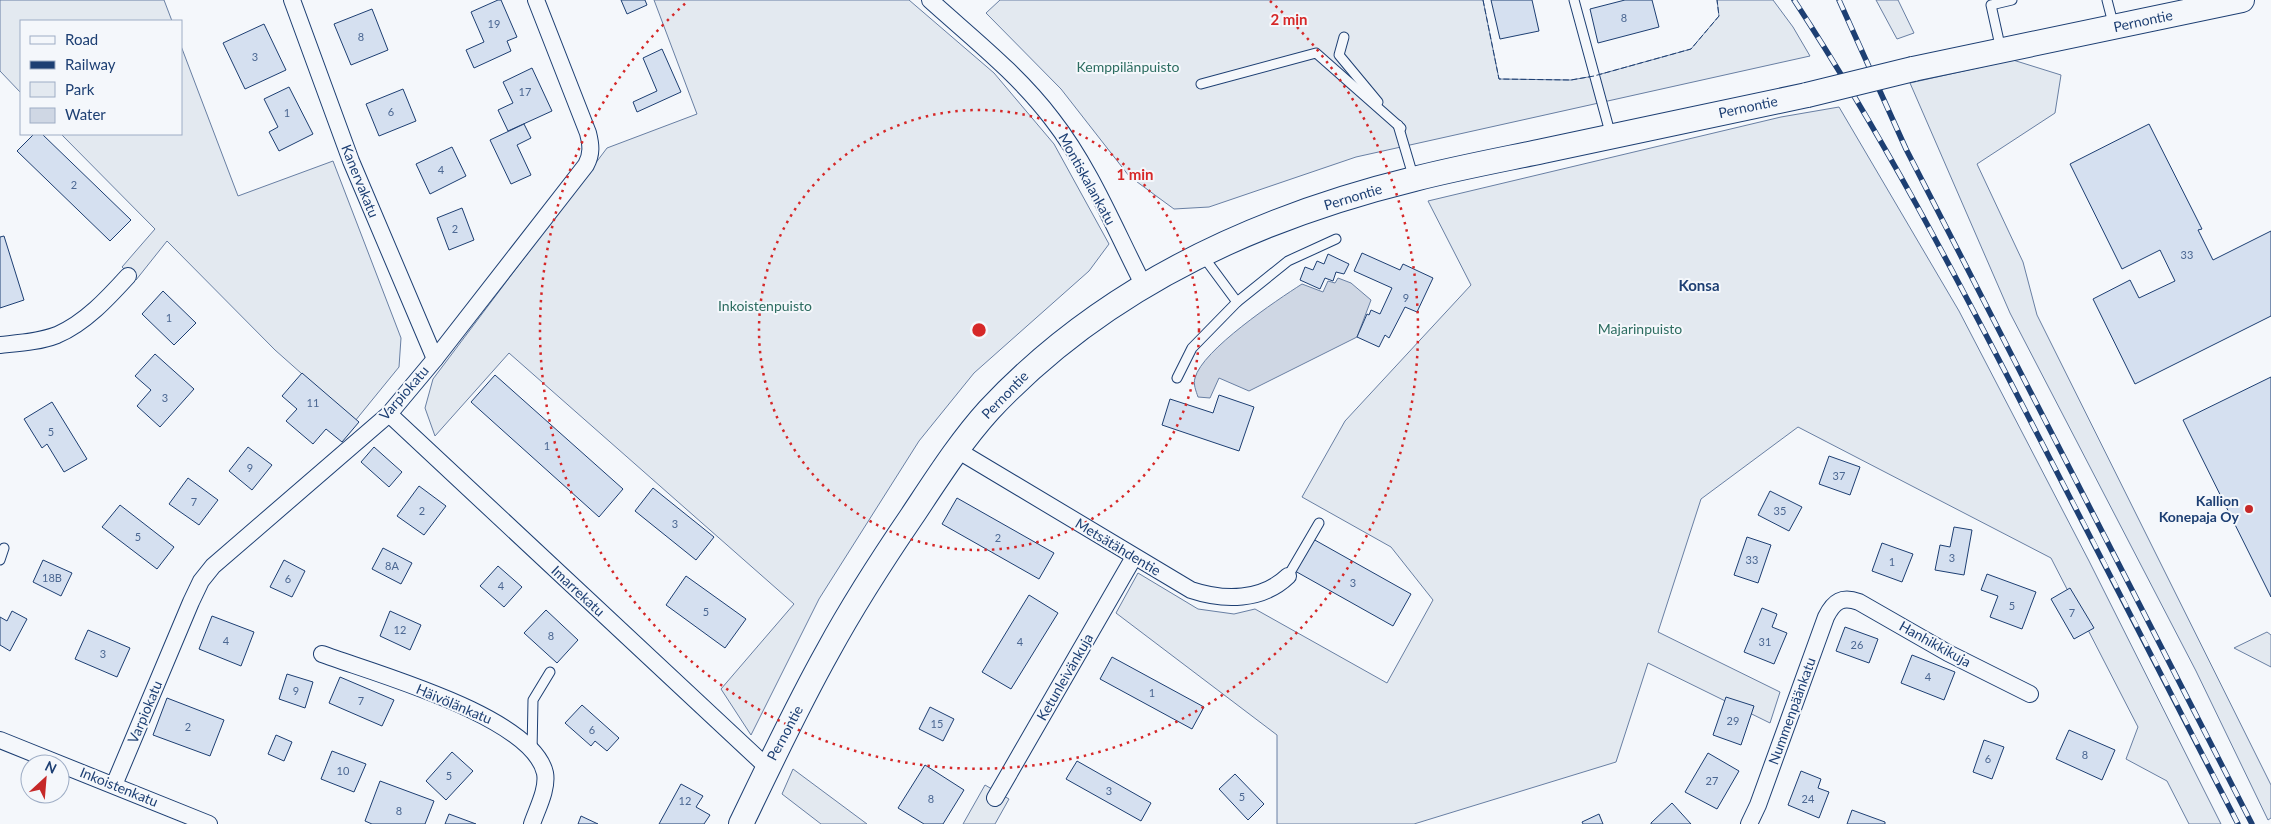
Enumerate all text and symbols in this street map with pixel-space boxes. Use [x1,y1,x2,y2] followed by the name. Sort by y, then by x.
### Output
[2112,6,2174,35] street label: Pernontie
[1270,10,1308,28] text: 2 min
[1621,11,1627,24] house number: 8
[488,17,500,30] house number: 19
[20,20,182,135] legend
[65,30,98,48] text: Road
[358,30,364,43] house number: 8
[252,50,258,63] house number: 3
[65,55,116,73] text: Railway
[1077,58,1179,75] park label: Kemppilänpuisto
[65,80,95,98] text: Park
[519,85,531,98] house number: 17
[1717,92,1779,121] street label: Pernontie
[65,105,106,123] text: Water
[388,105,394,118] house number: 6
[284,106,290,119] house number: 1
[1055,130,1120,228] street label: Montiskalankatu
[338,142,383,220] street label: Kanervakatu
[438,163,445,176] house number: 4
[1116,165,1154,183] text: 1 min
[71,178,77,191] house number: 2
[1322,180,1384,213] street label: Pernontie
[452,222,458,235] house number: 2
[2181,248,2193,261] house number: 33
[1678,276,1720,294] district label: Konsa
[1403,291,1409,304] house number: 9
[718,297,812,314] park label: Inkoistenpuisto
[166,311,172,324] house number: 1
[1598,320,1682,337] park label: Majarinpuisto
[970,321,988,339] centre of rings
[375,362,432,423] street label: Varpiokatu
[978,367,1032,422] street label: Pernontie
[162,391,168,404] house number: 3
[307,396,319,409] house number: 11
[48,425,54,438] house number: 5
[544,439,550,452] house number: 1
[247,461,253,474] house number: 9
[1833,469,1845,482] house number: 37
[2159,492,2240,525] place label: Kallion Konepaja Oy
[191,495,197,508] house number: 7
[2243,503,2255,515] marker: Kallion Konepaja Oy
[419,504,425,517] house number: 2
[1774,504,1786,517] house number: 35
[1072,514,1164,579] street label: Metsätähdentie
[672,517,678,530] house number: 3
[135,530,141,543] house number: 5
[995,531,1001,544] house number: 2
[1949,551,1955,564] house number: 3
[1746,553,1758,566] house number: 33
[1889,555,1895,568] house number: 1
[385,559,399,572] house number: 8A
[548,562,608,619] street label: Imarrekatu
[42,571,62,584] house number: 18B
[285,572,291,585] house number: 6
[1350,576,1356,589] house number: 3
[498,579,505,592] house number: 4
[2009,599,2015,612] house number: 5
[703,605,709,618] house number: 5
[2069,606,2075,619] house number: 7
[1896,617,1974,670] street label: Hanhikkikuja
[394,623,406,636] house number: 12
[548,629,554,642] house number: 8
[1033,630,1096,723] street label: Ketunleivänkuja
[223,634,230,647] house number: 4
[1017,635,1024,648] house number: 4
[1759,635,1771,648] house number: 31
[1851,638,1863,651] house number: 26
[100,647,106,660] house number: 3
[1764,655,1819,767] street label: Nummenpäänkatu
[1925,670,1932,683] house number: 4
[124,678,165,746] street label: Varpiokatu
[414,680,495,727] street label: Häivölänkatu
[293,684,299,697] house number: 9
[1149,686,1155,699] house number: 1
[358,694,364,707] house number: 7
[763,702,806,763] street label: Pernontie
[1727,714,1739,727] house number: 29
[931,717,943,730] house number: 15
[185,720,191,733] house number: 2
[589,723,595,736] house number: 6
[2082,748,2088,761] house number: 8
[1985,752,1991,765] house number: 6
[20,754,70,804] north arrow
[42,757,59,777] text: N
[78,763,161,810] street label: Inkoistenkatu
[337,764,350,777] house number: 10
[446,769,452,782] house number: 5
[1706,774,1718,787] house number: 27
[1106,784,1112,797] house number: 3
[1239,790,1245,803] house number: 5
[928,792,934,805] house number: 8
[1802,792,1815,805] house number: 24
[679,794,691,807] house number: 12
[396,804,402,817] house number: 8

